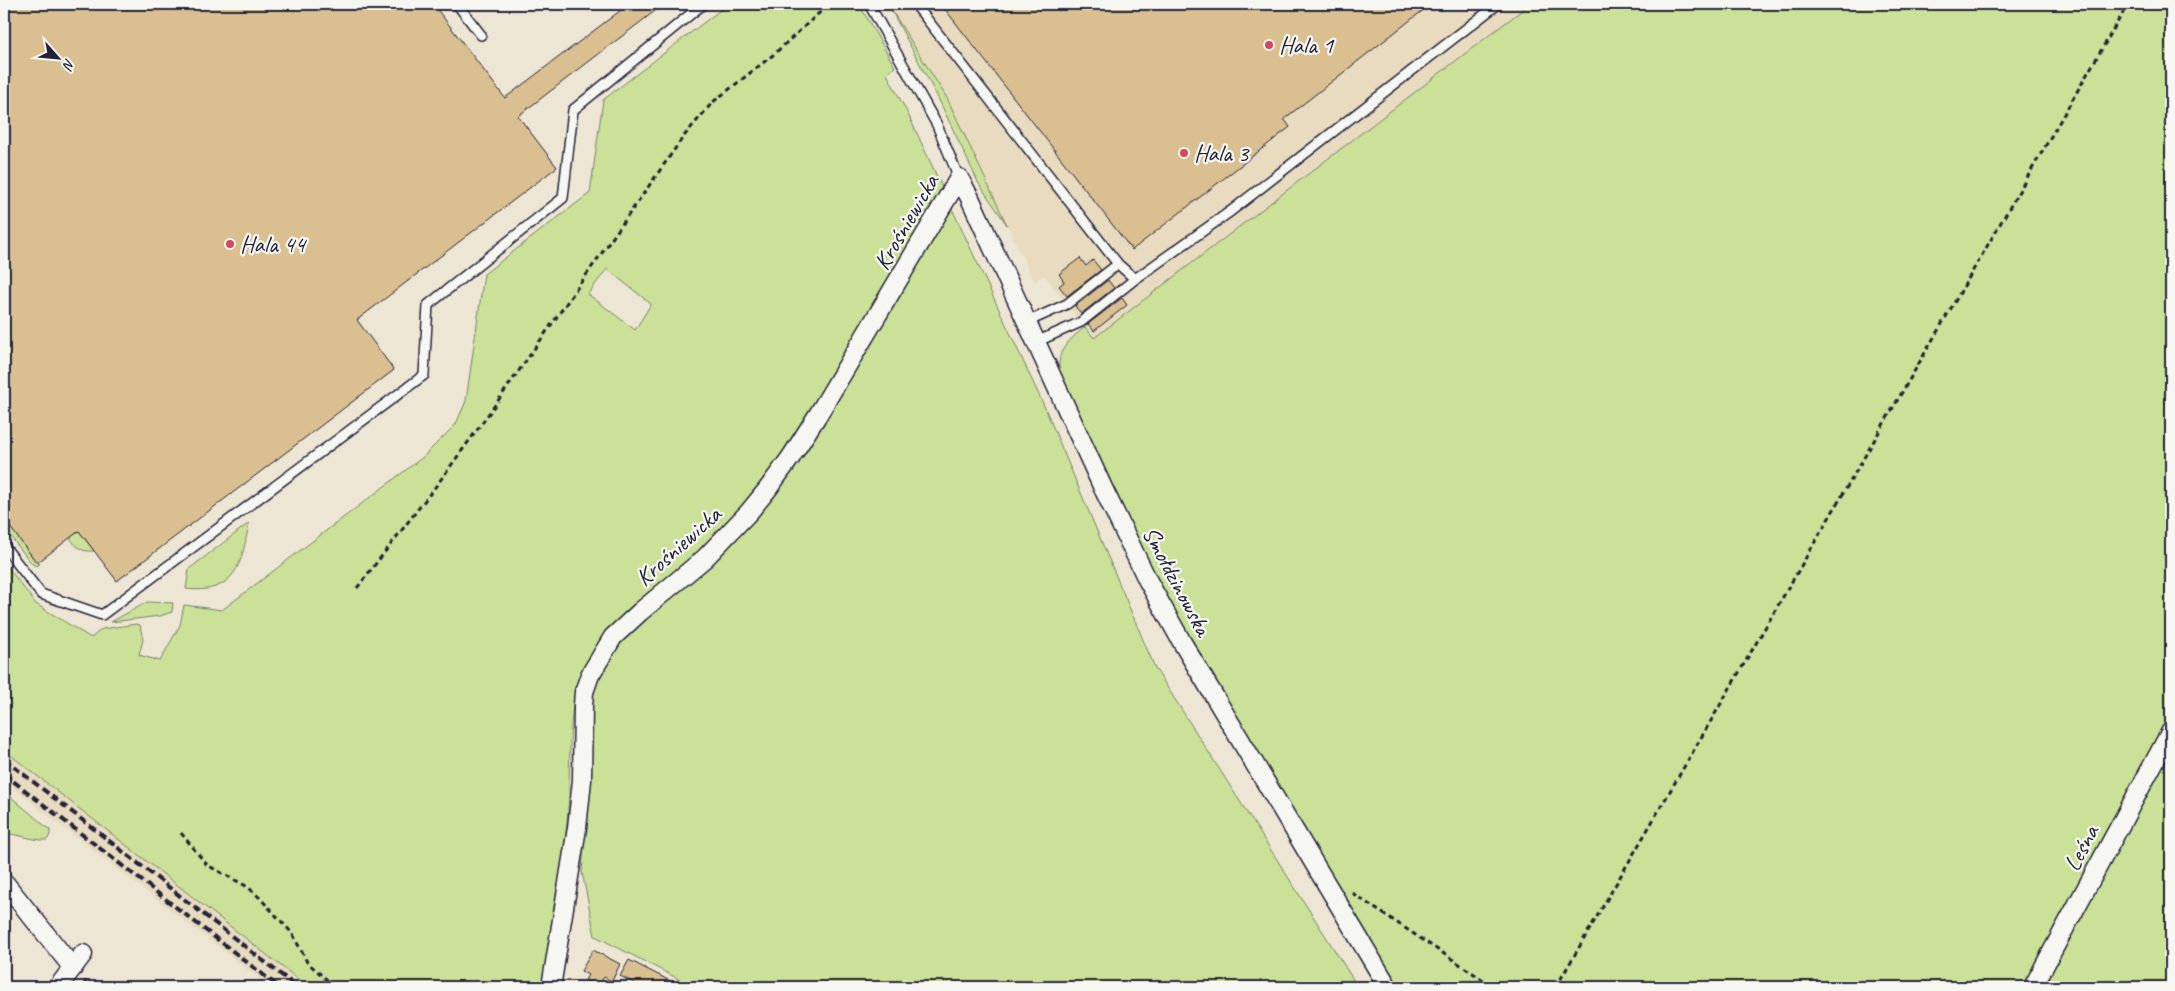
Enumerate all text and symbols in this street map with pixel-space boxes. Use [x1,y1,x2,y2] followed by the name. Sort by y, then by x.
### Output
[1279,30,1334,60] place label: Hala 1
[32,32,82,82] north arrow
[1263,39,1275,51] marker: Hala 1
[59,56,79,73] text: N
[1194,138,1250,168] place label: Hala 3
[1178,147,1190,159] marker: Hala 3
[867,168,946,275] street label: Krośniewicka
[240,229,307,259] place label: Hala 44
[224,238,236,250] marker: Hala 44
[629,499,728,592] street label: Krośniewicka
[1136,521,1219,643] street label: Smołdzinowska
[2057,819,2106,876] street label: Leśna

